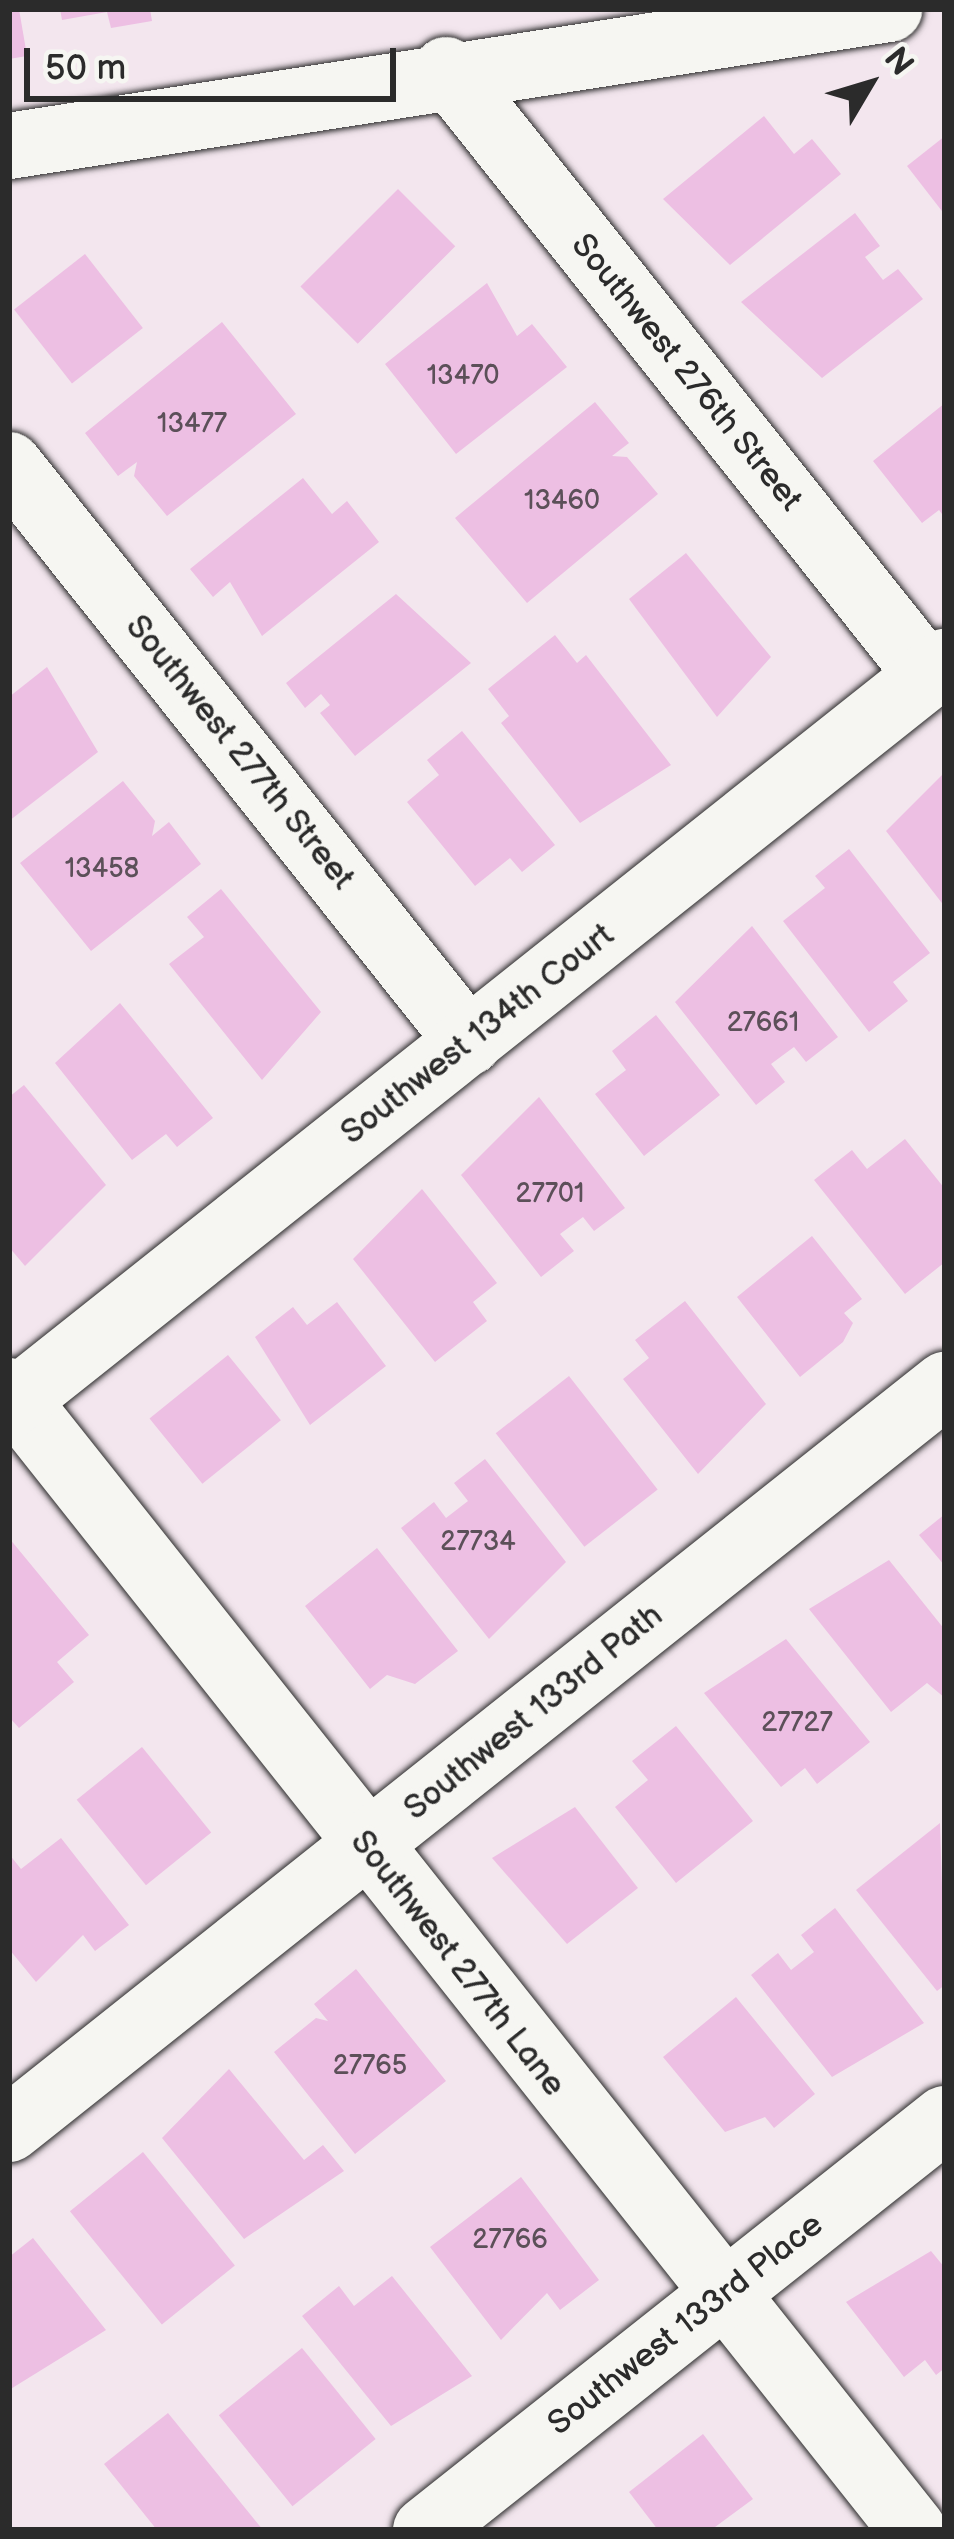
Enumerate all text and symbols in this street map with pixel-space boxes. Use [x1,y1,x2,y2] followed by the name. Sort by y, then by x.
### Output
[30,24,402,98] scale bar
[810,24,930,144] north arrow
[875,40,922,84] text: N
[45,47,126,90] text: 50 m
[562,226,810,520] street label: Southwest 276th Street
[427,361,499,393] house number: 13470
[157,409,227,441] house number: 13477
[524,486,600,518] house number: 13460
[116,608,362,898] street label: Southwest 277th Street
[65,854,139,886] house number: 13458
[334,916,622,1154] street label: Southwest 134th Court
[727,1008,799,1040] house number: 27661
[516,1179,584,1211] house number: 27701
[440,1527,516,1559] house number: 27734
[397,1597,671,1829] street label: Southwest 133rd Path
[761,1708,833,1740] house number: 27727
[341,1823,573,2105] street label: Southwest 277th Lane
[333,2051,407,2083] house number: 27765
[541,2205,831,2445] street label: Southwest 133rd Place
[472,2225,548,2257] house number: 27766

